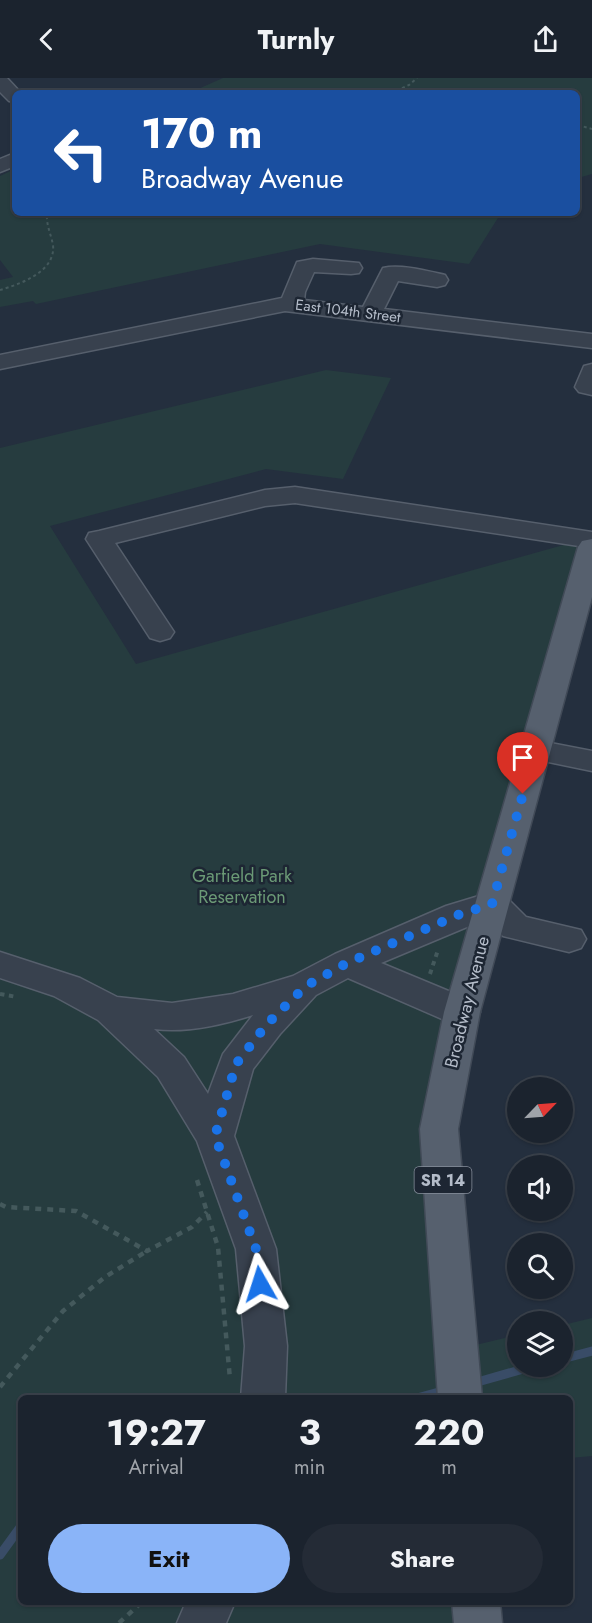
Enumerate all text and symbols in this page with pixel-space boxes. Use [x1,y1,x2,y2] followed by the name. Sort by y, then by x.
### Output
[258,20,334,59] text: Turnly
[30,23,63,56] icon: back
[529,23,562,56] icon: share
[141,103,263,164] text: 170 m
[42,114,120,192] icon: left
[141,159,343,198] text: Broadway Avenue
[294,294,402,328] street label: East 104th Street
[497,732,548,794] pin
[506,741,539,774] icon: arrive
[192,863,292,910] park label: Garfield Park Reservation
[438,933,496,1071] street label: Broadway Avenue
[507,1077,573,1143] north arrow
[507,1077,573,1377] map controls
[507,1155,573,1221] button: sound
[414,1167,472,1193] road number: SR 14
[507,1233,573,1299] button: search
[228,1252,292,1316] position arrow
[507,1311,573,1377] button: layers
[106,1406,206,1458] text: 19:27
[298,1406,321,1458] text: 3
[414,1406,485,1458] text: 220
[128,1453,184,1482] text: Arrival
[294,1453,325,1482] text: min
[441,1453,457,1482] text: m
[48,1524,290,1593] button: Exit
[302,1524,543,1593] button: Share

